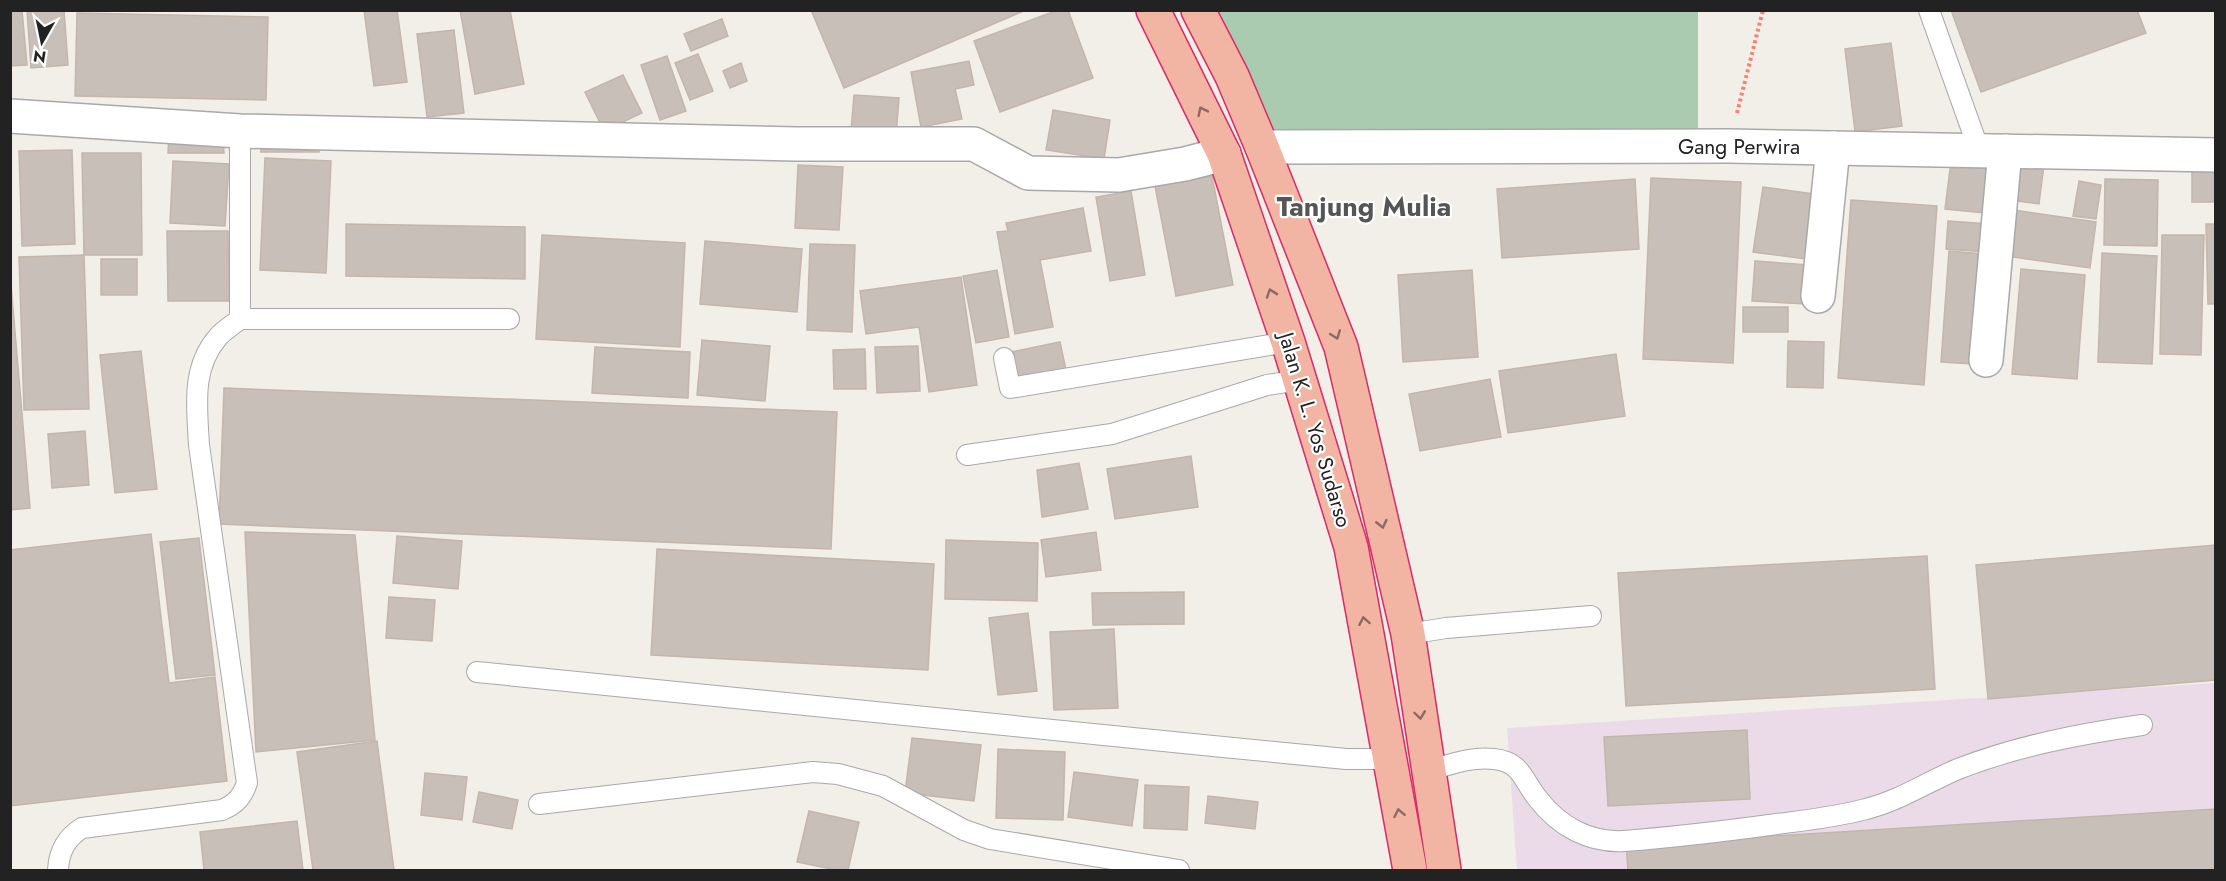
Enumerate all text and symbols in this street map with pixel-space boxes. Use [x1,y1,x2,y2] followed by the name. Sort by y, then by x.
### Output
[12,12,72,72] north arrow
[32,44,48,69] text: N
[1198,106,1210,117] one-way arrow
[1678,132,1800,162] street label: Gang Perwira
[1277,187,1451,226] district label: Tanjung Mulia
[1266,288,1279,299] one-way arrow
[1270,326,1359,531] street label: Jalan K. L. Yos Sudarso
[1329,328,1341,339] one-way arrow
[1375,519,1388,529] one-way arrow
[1358,617,1371,627] one-way arrow
[1413,711,1425,720] one-way arrow
[1393,808,1406,818] one-way arrow

